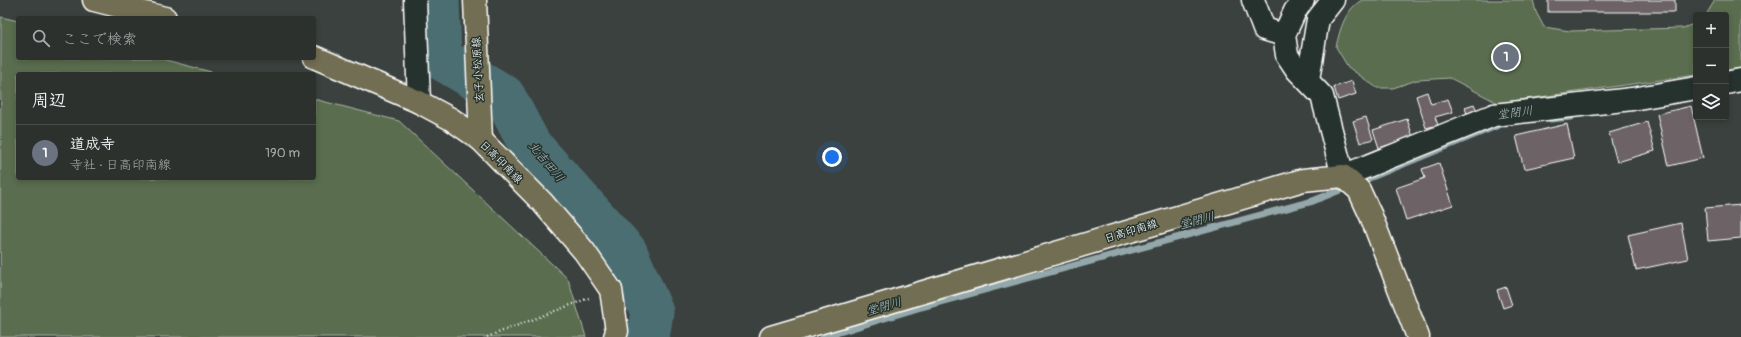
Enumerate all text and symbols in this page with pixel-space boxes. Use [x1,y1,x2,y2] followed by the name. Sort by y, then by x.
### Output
[1693,12,1729,120] map controls
[1693,12,1729,48] button: +
[16,16,316,60] search box
[30,27,52,49] icon: search
[62,30,137,49] text: ここで検索
[470,37,486,103] street label: 玄子小松原線
[1493,42,1519,72] pin: 1
[1693,48,1729,84] button: −
[1693,84,1729,120] button: layers
[32,90,66,111] text: 周辺
[1496,103,1534,123] water label: 堂閉川
[70,135,115,154] text: 道成寺
[477,138,525,186] street label: 日高印南線
[525,139,567,185] water label: 北吉田川
[42,145,48,161] text: 1
[265,145,300,161] text: 190 m
[822,147,842,167] your location
[70,157,171,173] text: 寺社 · 日高印南線
[1178,209,1216,233] water label: 堂閉川
[1103,217,1159,245] street label: 日高印南線
[865,295,903,319] water label: 堂閉川

